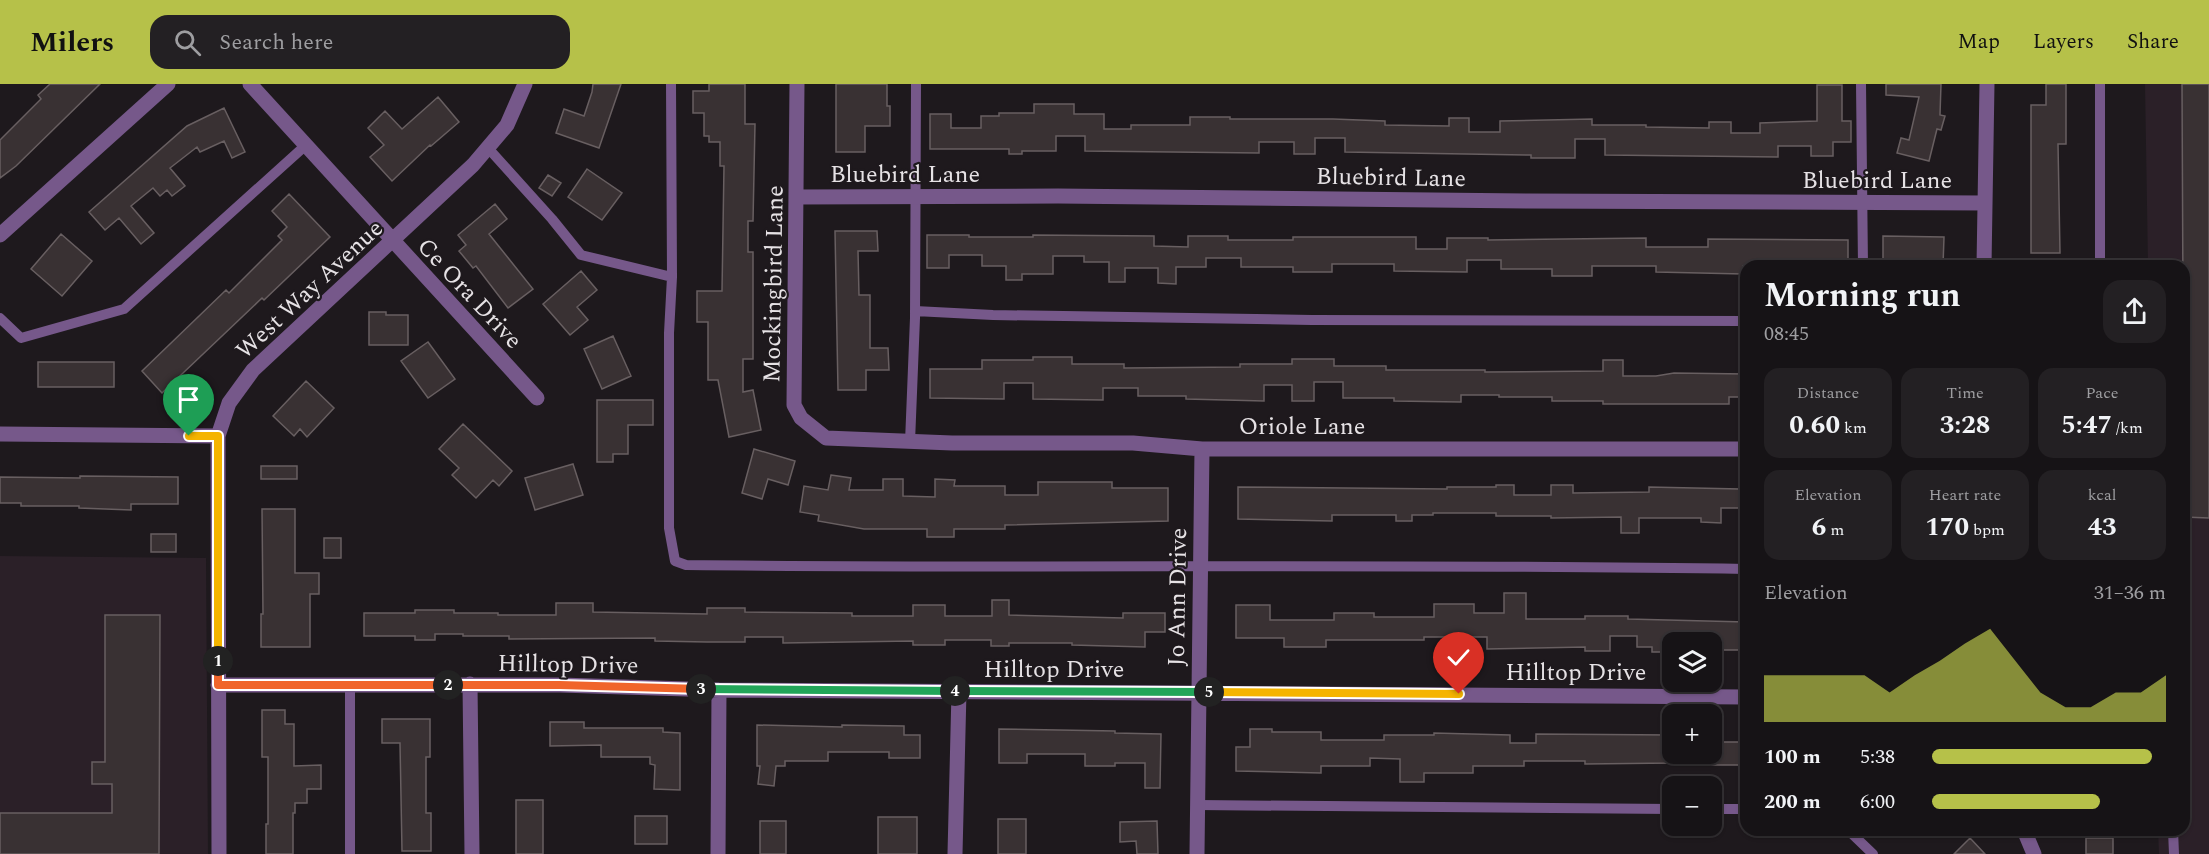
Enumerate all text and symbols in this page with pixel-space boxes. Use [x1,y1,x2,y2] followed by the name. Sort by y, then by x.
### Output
[150,15,570,69] search box
[30,21,114,64] text: Milers
[171,26,204,59] icon: search
[219,26,333,59] text: Search here
[1958,26,2000,58] text: Map
[2033,26,2094,58] text: Layers
[2127,26,2179,58] text: Share
[830,157,980,193] street label: Bluebird Lane
[1316,159,1466,197] street label: Bluebird Lane
[1802,163,1952,199] street label: Bluebird Lane
[754,185,794,383] street label: Mockingbird Lane
[228,212,392,368] street label: West Way Avenue
[408,230,530,357] street label: Ce Ora Drive
[1764,271,1961,321] text: Morning run
[2103,280,2166,343] button: share
[1764,319,1809,349] text: 08:45
[163,374,214,436] pin
[1797,381,1859,405] text: Distance
[1946,381,1984,405] text: Time
[2085,381,2119,405] text: Pace
[172,383,205,416] icon: arrive
[1789,405,1840,445] text: 0.60
[1940,405,1990,445] text: 3:28
[2061,405,2112,445] text: 5:47
[1239,409,1365,445] street label: Oriole Lane
[1840,416,1867,440] text: km
[2112,416,2143,440] text: /km
[1794,483,1862,507] text: Elevation
[1929,483,2001,507] text: Heart rate
[2088,483,2116,507] text: kcal
[1812,507,1826,547] text: 6
[1925,507,1969,547] text: 170
[2087,507,2117,547] text: 43
[1826,518,1844,542] text: m
[1969,518,2005,542] text: bpm
[1159,527,1197,667] street label: Jo Ann Drive
[1764,578,1848,608] text: Elevation
[2094,578,2166,608] text: 31–36 m
[1433,632,1484,694] pin
[1662,632,1722,836] map controls
[1662,632,1722,692] button: layers
[1442,641,1475,674] icon: check
[203,646,233,676] pin: 1
[497,646,639,684] street label: Hilltop Drive
[214,649,222,673] text: 1
[984,652,1124,688] street label: Hilltop Drive
[1506,655,1646,691] street label: Hilltop Drive
[433,670,463,700] pin: 2
[444,673,452,697] text: 2
[686,674,716,704] pin: 3
[940,676,970,706] pin: 4
[697,677,705,701] text: 3
[1194,677,1224,707] pin: 5
[951,679,959,703] text: 4
[1205,680,1213,704] text: 5
[1662,704,1722,764] button: +
[1764,742,1821,772] text: 100 m
[1860,742,1895,772] text: 5:38
[1662,776,1722,836] button: −
[1764,787,1821,817] text: 200 m
[1860,787,1895,817] text: 6:00

